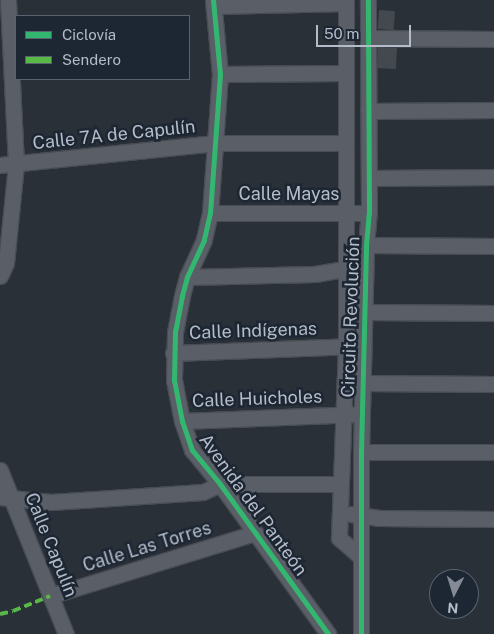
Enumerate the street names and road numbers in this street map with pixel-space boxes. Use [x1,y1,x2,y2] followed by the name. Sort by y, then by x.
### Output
[31,116,197,154] street label: Calle 7A de Capulín
[239,183,339,205] street label: Calle Mayas
[337,236,365,398] street label: Circuito Revolución
[189,318,317,344] street label: Calle Indígenas
[192,386,322,412] street label: Calle Huicholes
[194,430,312,580] street label: Avenida del Panteón
[20,490,82,600] street label: Calle Capulín
[80,517,214,577] street label: Calle Las Torres

